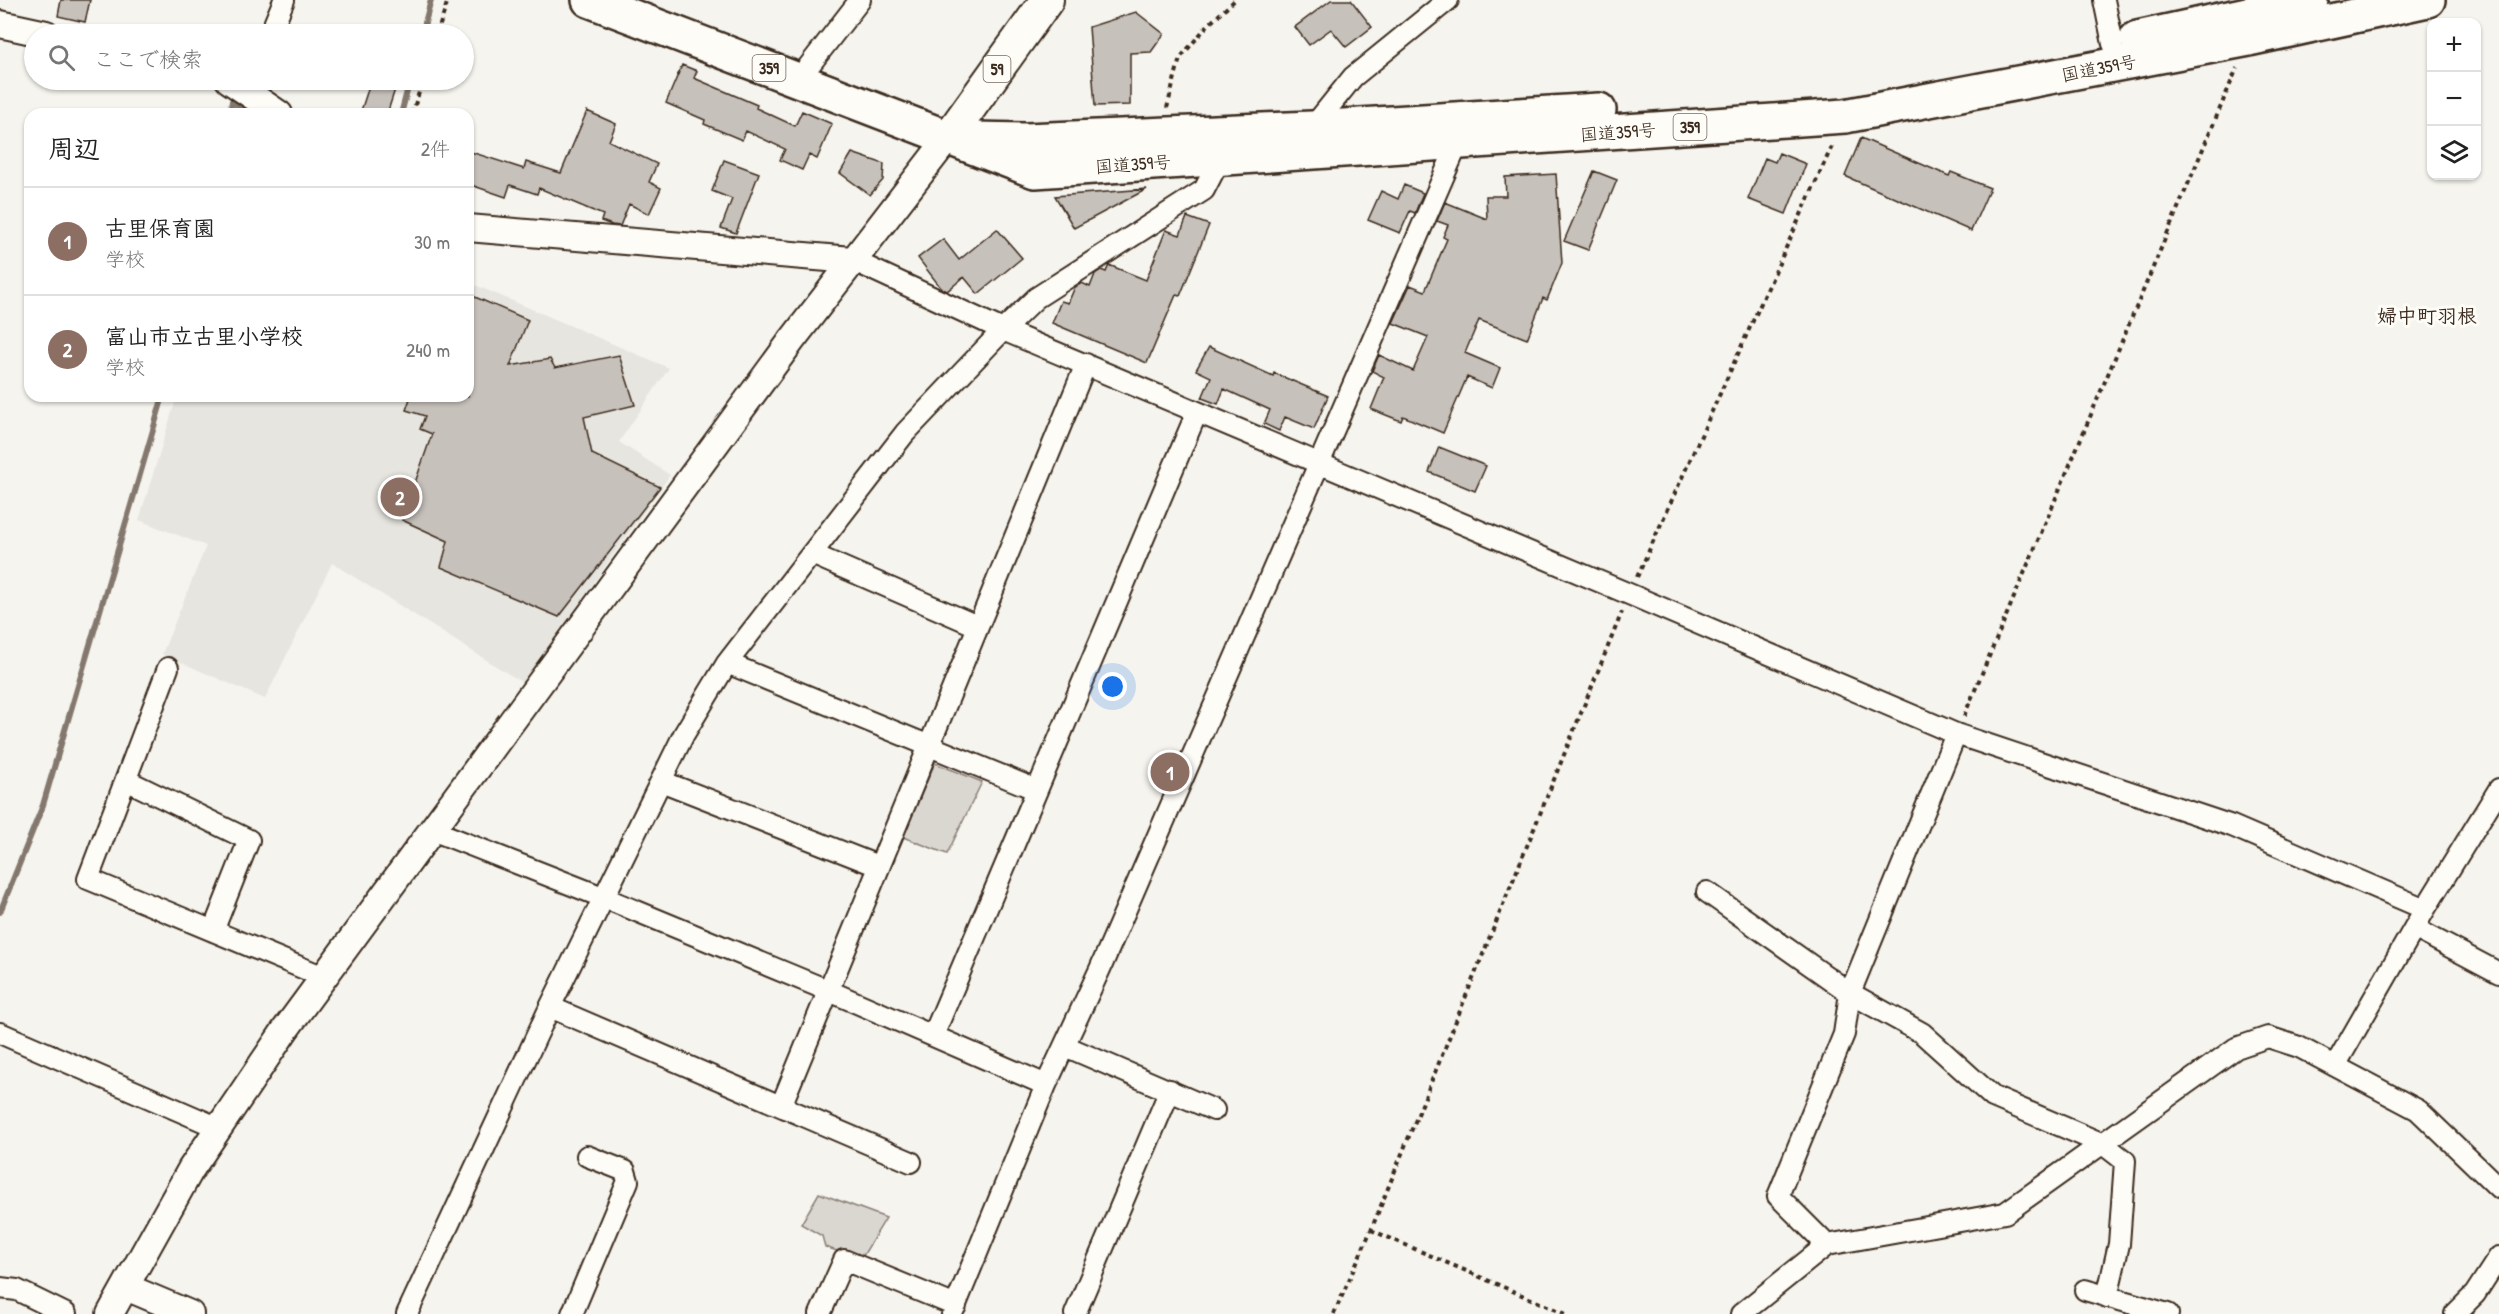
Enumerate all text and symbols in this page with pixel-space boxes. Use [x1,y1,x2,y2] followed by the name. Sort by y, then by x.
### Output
[2427,18,2481,180] map controls
[2427,18,2481,72] button: +
[24,24,474,90] search box
[45,41,78,74] icon: search
[93,44,203,74] text: ここで検索
[2059,48,2139,88] street label: 国道359号
[752,55,786,81] road number: 359
[984,56,1010,82] road number: 59
[2427,72,2481,126] button: −
[1674,114,1706,140] road number: 359
[1579,117,1657,147] street label: 国道359号
[2427,126,2481,180] button: layers
[48,131,100,166] text: 周辺
[421,135,450,162] text: 2件
[1094,149,1172,179] street label: 国道359号
[105,213,215,243] text: 古里保育園
[64,228,71,255] text: 1
[414,228,450,255] text: 30 m
[105,245,145,272] text: 学校
[2377,302,2477,329] district label: 婦中町羽根
[105,321,303,351] text: 富山市立古里小学校
[63,336,72,363] text: 2
[406,336,450,363] text: 240 m
[105,353,145,380] text: 学校
[380,474,420,520] pin: 2
[1098,672,1127,701] your location
[1150,750,1190,794] pin: 1

